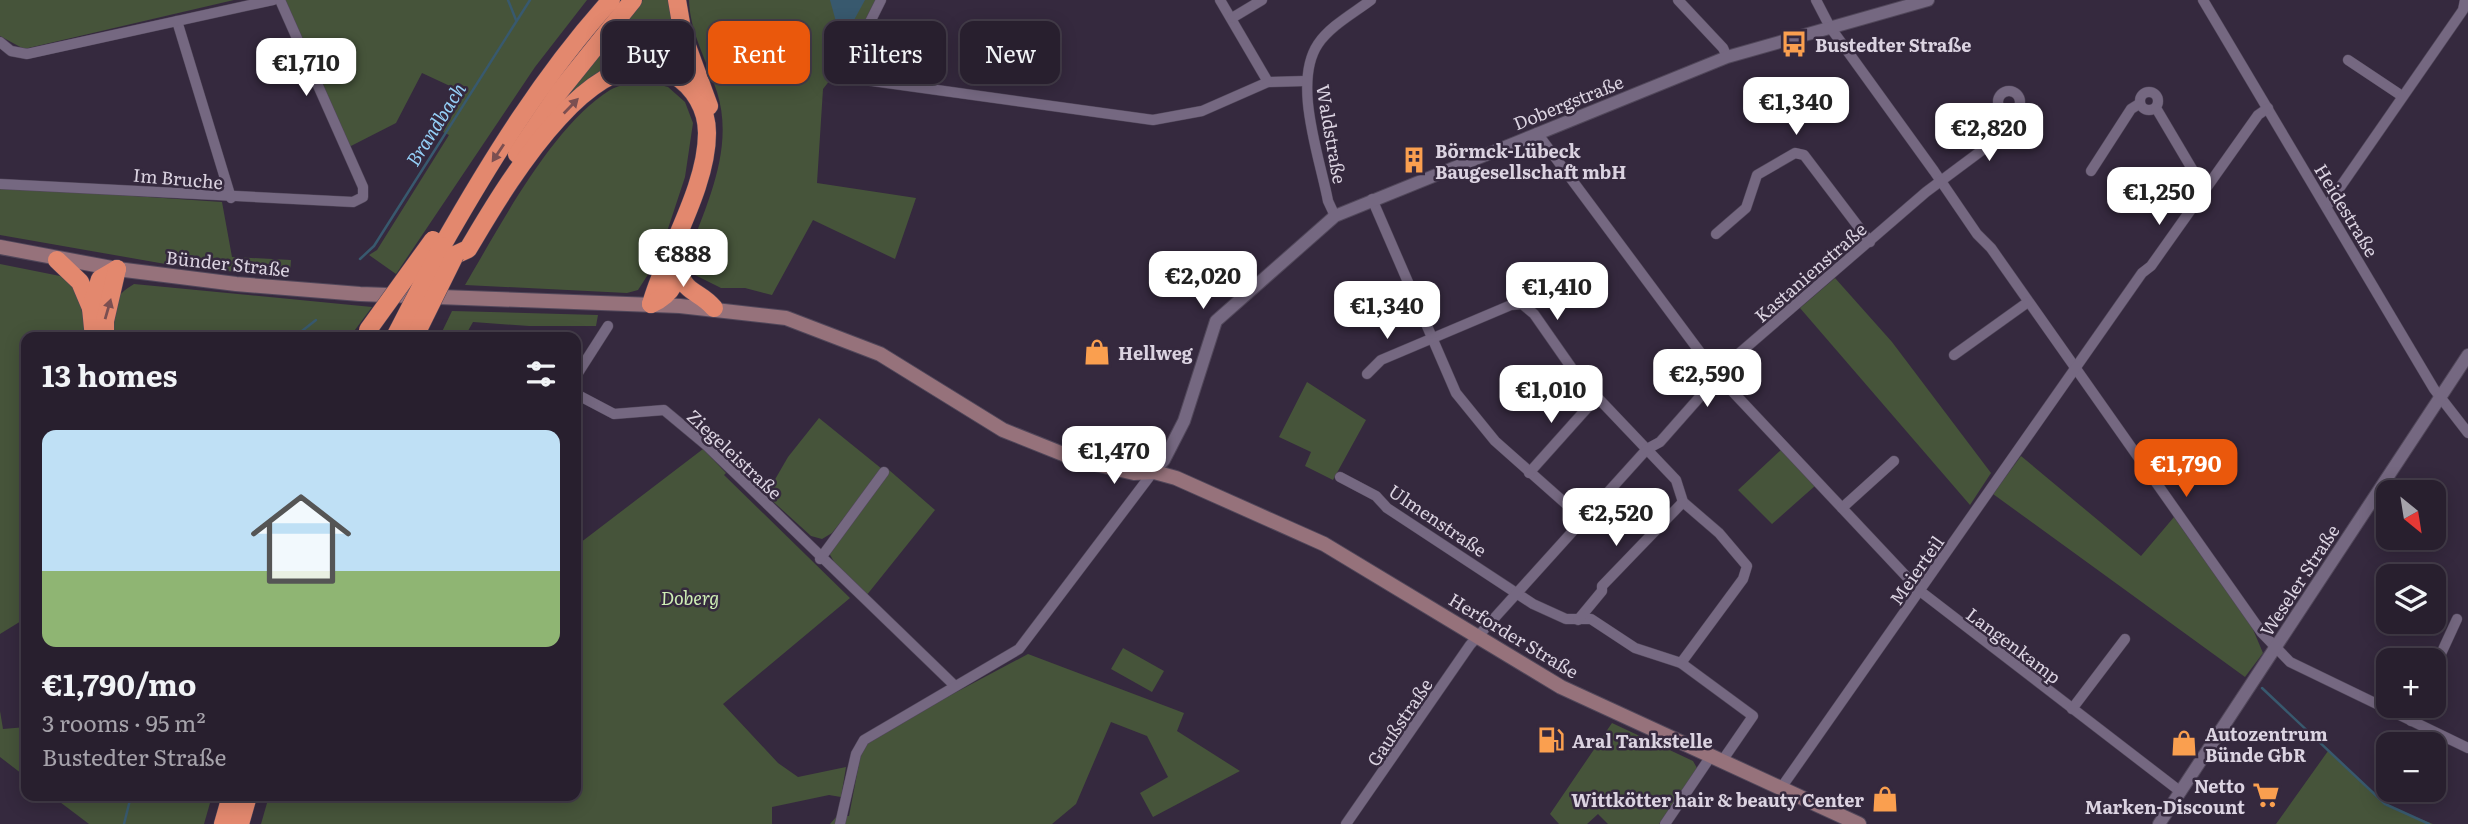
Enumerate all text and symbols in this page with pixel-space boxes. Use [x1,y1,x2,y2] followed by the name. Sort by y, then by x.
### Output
[602,21,694,84] chip: Buy
[708,21,810,84] chip: Rent
[824,21,946,84] chip: Filters
[960,21,1060,84] chip: New
[1779,29,1809,59] bus stop icon: Bustedter Straße
[1815,31,1971,58] place label: Bustedter Straße
[249,38,363,98] pin: €1,710
[272,44,340,78] text: €1,710
[1509,68,1627,136] street label: Dobergstraße
[398,77,472,171] water label: Brandbach
[1739,78,1853,137] pin: €1,340
[1310,82,1354,186] street label: Waldstraße
[1759,83,1833,117] text: €1,340
[563,98,580,115] one-way arrow
[1932,104,2046,163] pin: €2,820
[1951,109,2027,143] text: €2,820
[1435,137,1626,185] place label: Börmck-Lübeck Baugesellschaft mbH
[491,144,504,163] one-way arrow
[1399,145,1429,175] building icon: Börmck-Lübeck Baugesellschaft mbH
[2308,158,2386,262] street label: Heidestraße
[132,161,224,195] street label: Im Bruche
[2102,168,2216,227] pin: €1,250
[2123,173,2195,207] text: €1,250
[1748,216,1872,328] street label: Kastanienstraße
[642,230,724,289] pin: €888
[655,235,711,269] text: €888
[165,243,291,283] street label: Bünder Straße
[1146,252,1260,311] pin: €2,020
[1165,257,1241,291] text: €2,020
[1500,262,1614,322] pin: €1,410
[1522,268,1592,302] text: €1,410
[1330,282,1444,341] pin: €1,340
[1350,287,1424,321] text: €1,340
[104,298,114,319] one-way arrow
[1082,337,1112,367] shop icon: Hellweg
[1118,339,1194,366] place label: Hellweg
[1650,350,1764,409] pin: €2,590
[42,352,178,396] text: 13 homes
[522,355,560,393] icon: filters
[1669,355,1745,389] text: €2,590
[1494,366,1608,425] pin: €1,010
[1516,371,1586,405] text: €1,010
[681,403,789,505] street label: Ziegeleistraße
[1057,426,1171,486] pin: €1,470
[1078,432,1150,466] text: €1,470
[2129,440,2243,499] pin: €1,790
[2150,445,2222,479] text: €1,790
[238,476,364,602] icon: home
[1383,477,1493,563] street label: Ulmenstraße
[2376,480,2446,550] north arrow
[2376,480,2446,802] map controls
[1559,489,1673,548] pin: €2,520
[1579,494,1653,528] text: €2,520
[2253,519,2345,641] street label: Weseler Straße
[1882,530,1950,610] street label: Meierteil
[2376,564,2446,634] button: layers
[661,584,719,611] park label: Doberg
[1444,585,1584,685] street label: Herforder Straße
[1961,600,2067,690] street label: Langenkamp
[2376,648,2446,718] button: +
[42,661,197,705] text: €1,790/mo
[1360,673,1438,771] street label: Gaußstraße
[42,705,206,739] text: 3 rooms · 95 m²
[2205,720,2328,768] place label: Autozentrum Bünde GbR
[1536,725,1566,755] fuel station icon: Aral Tankstelle
[1572,727,1713,754] place label: Aral Tankstelle
[2169,728,2199,758] shop icon: Autozentrum Bünde GbR
[2376,732,2446,802] button: −
[42,739,226,773] text: Bustedter Straße
[2085,772,2245,820] place label: Netto Marken-Discount
[2251,780,2281,810] supermarket icon: Netto Marken-Discount
[1870,784,1900,814] shop icon: Wittkötter hair & beauty Center
[1571,786,1864,813] place label: Wittkötter hair & beauty Center

